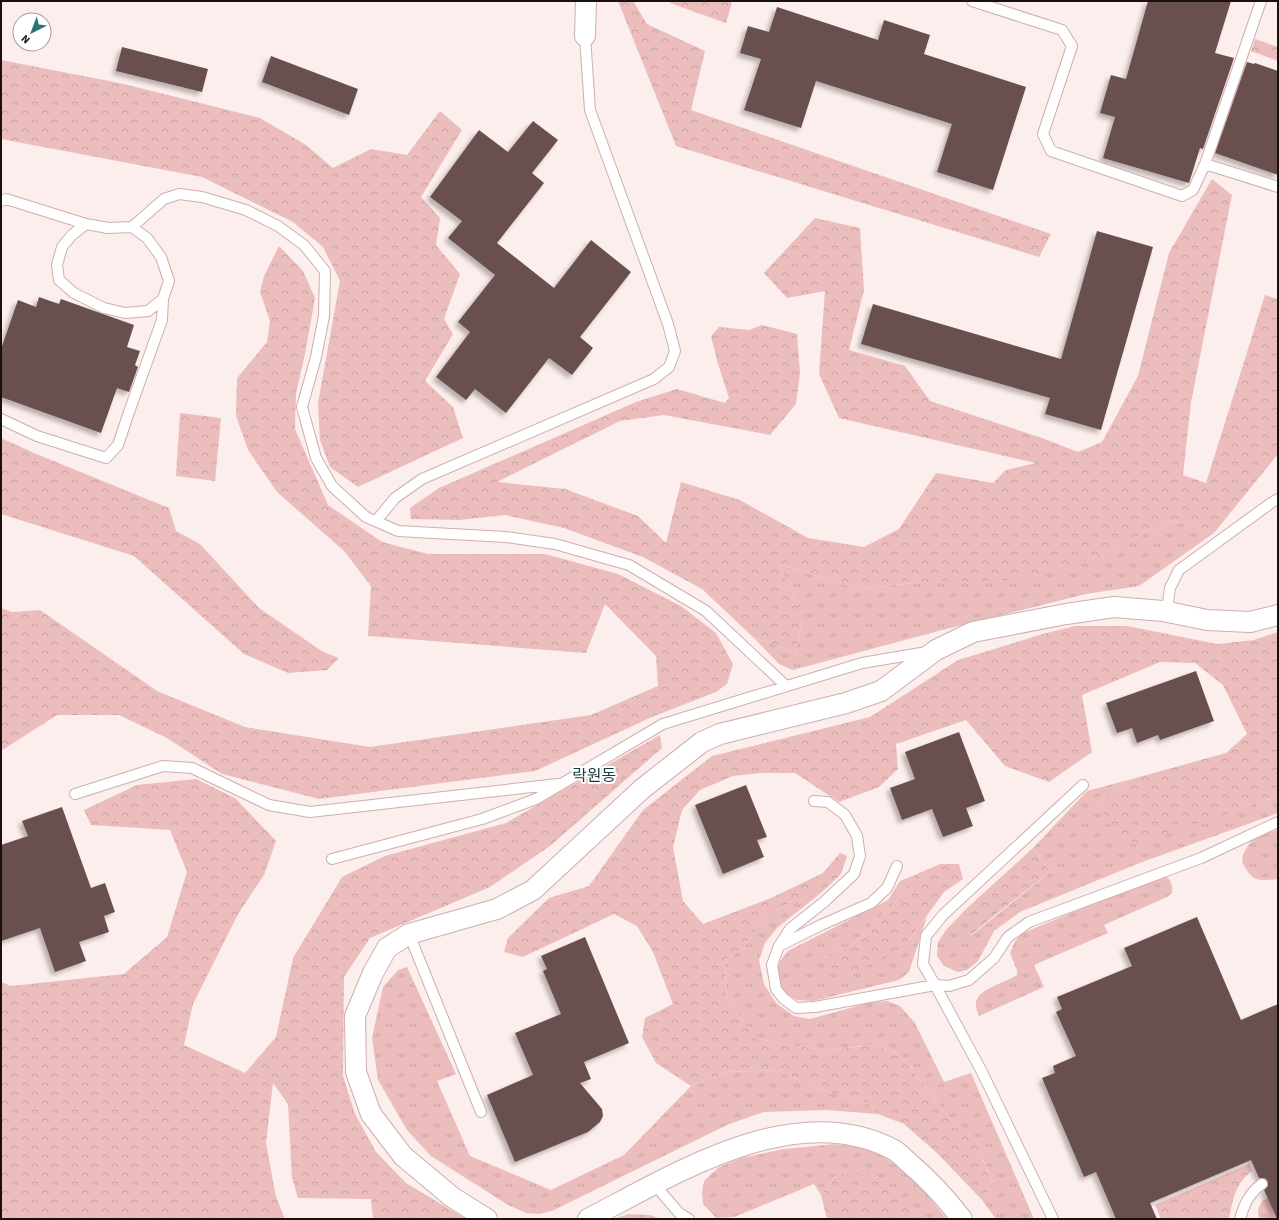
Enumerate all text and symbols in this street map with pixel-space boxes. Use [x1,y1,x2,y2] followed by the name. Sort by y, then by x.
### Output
[12,12,52,52] north arrow
[18,31,33,47] text: N
[572,765,616,787] district label: 락원동

